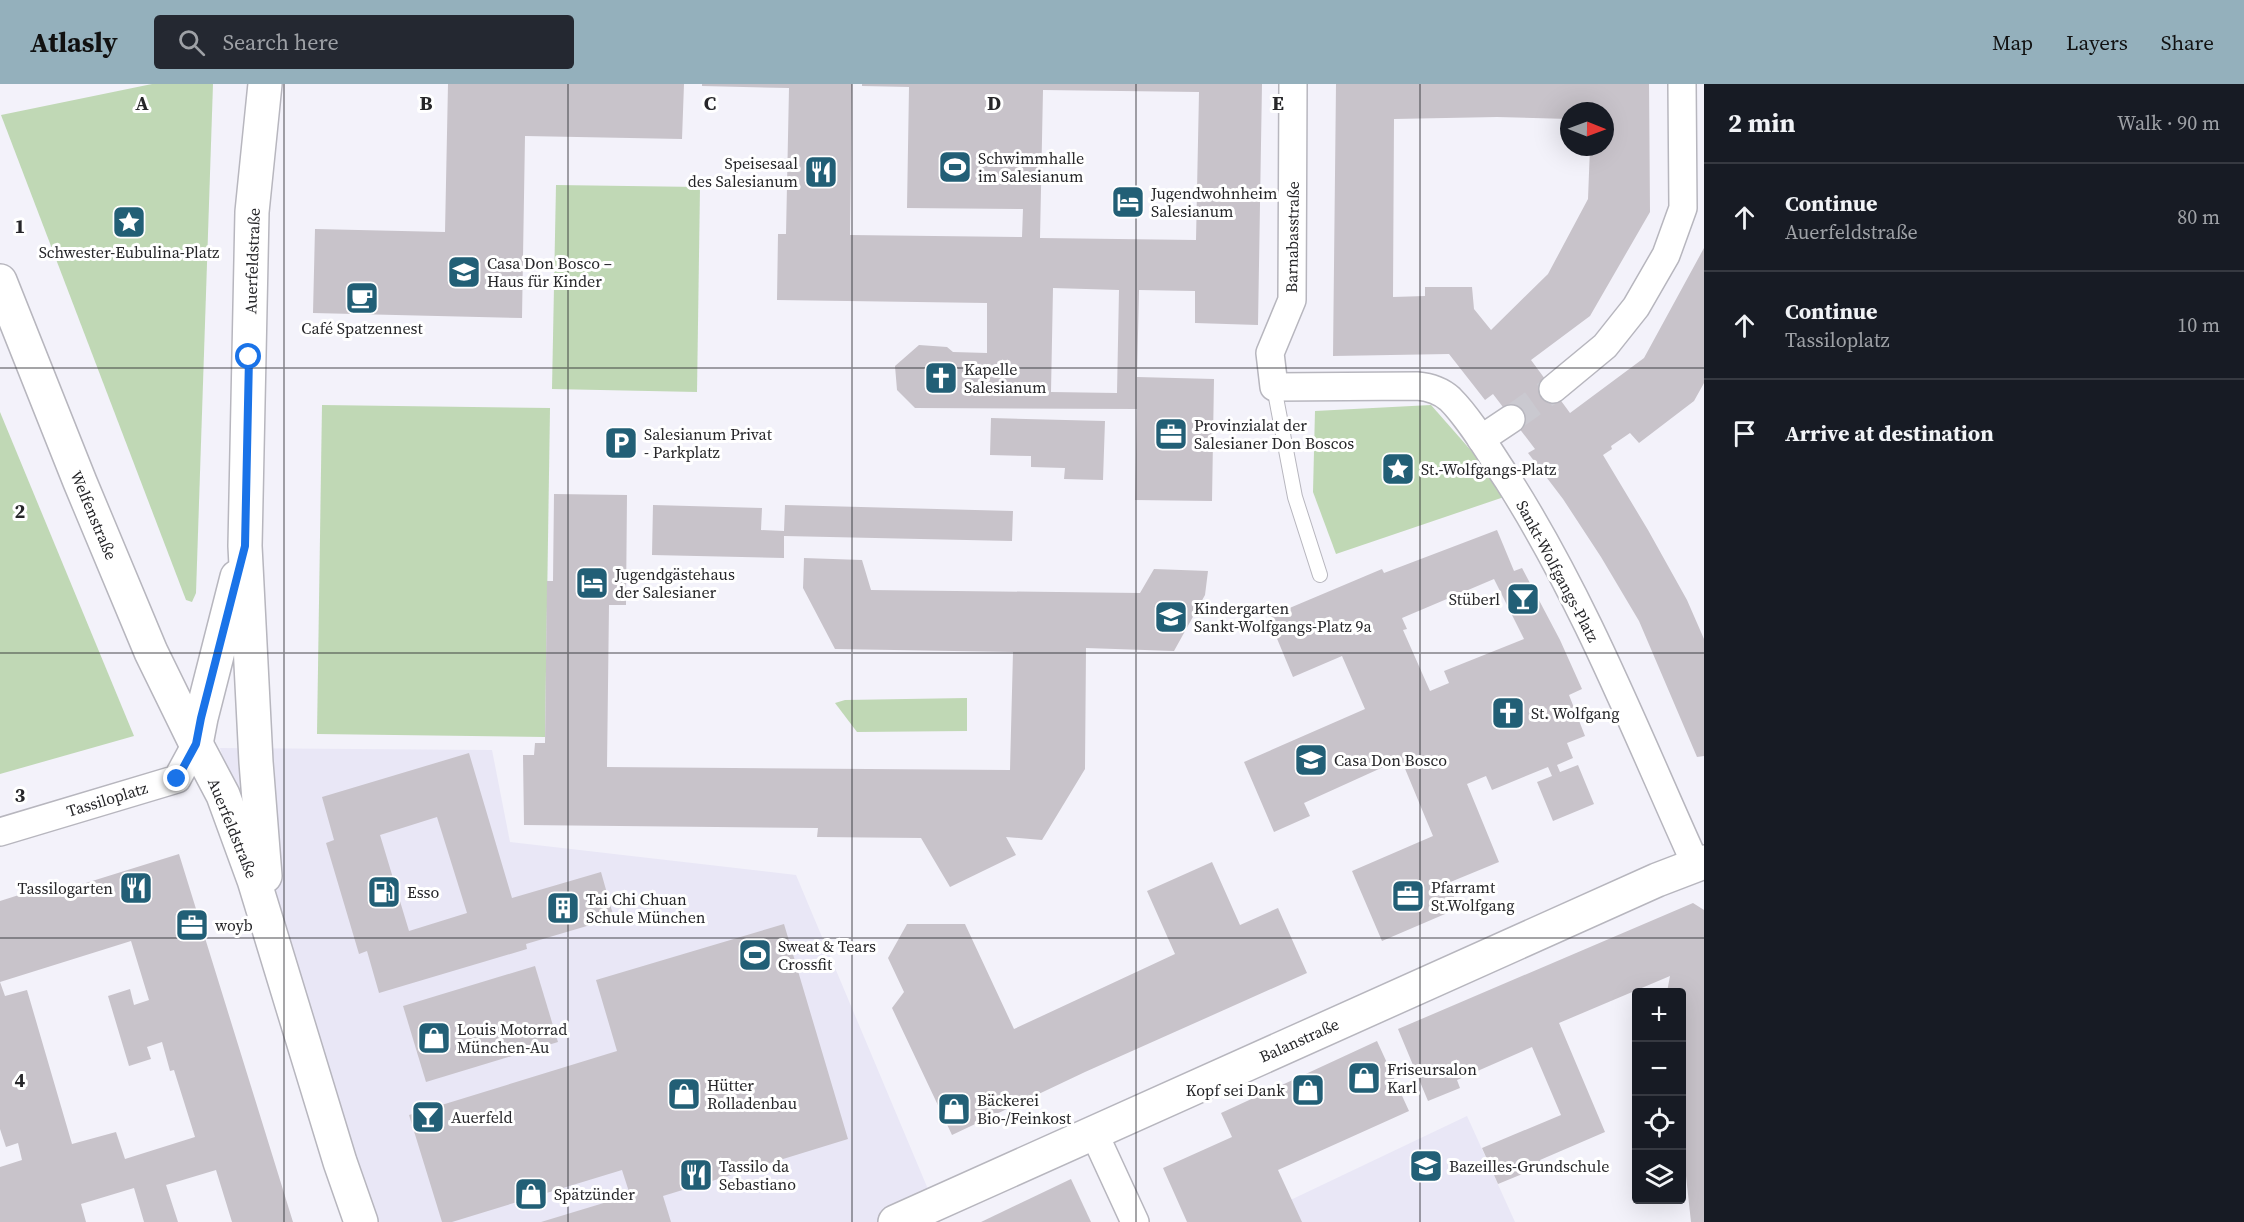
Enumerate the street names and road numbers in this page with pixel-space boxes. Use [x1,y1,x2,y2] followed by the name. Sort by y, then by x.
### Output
[1280,181,1304,293] street label: Barnabasstraße
[239,208,265,314] street label: Auerfeldstraße
[65,467,123,563] street label: Welfenstraße
[1511,496,1605,646] street label: Sankt-Wolfgangs-Platz
[203,775,263,881] street label: Auerfeldstraße
[64,776,150,822] street label: Tassiloplatz
[1256,1013,1342,1067] street label: Balanstraße

